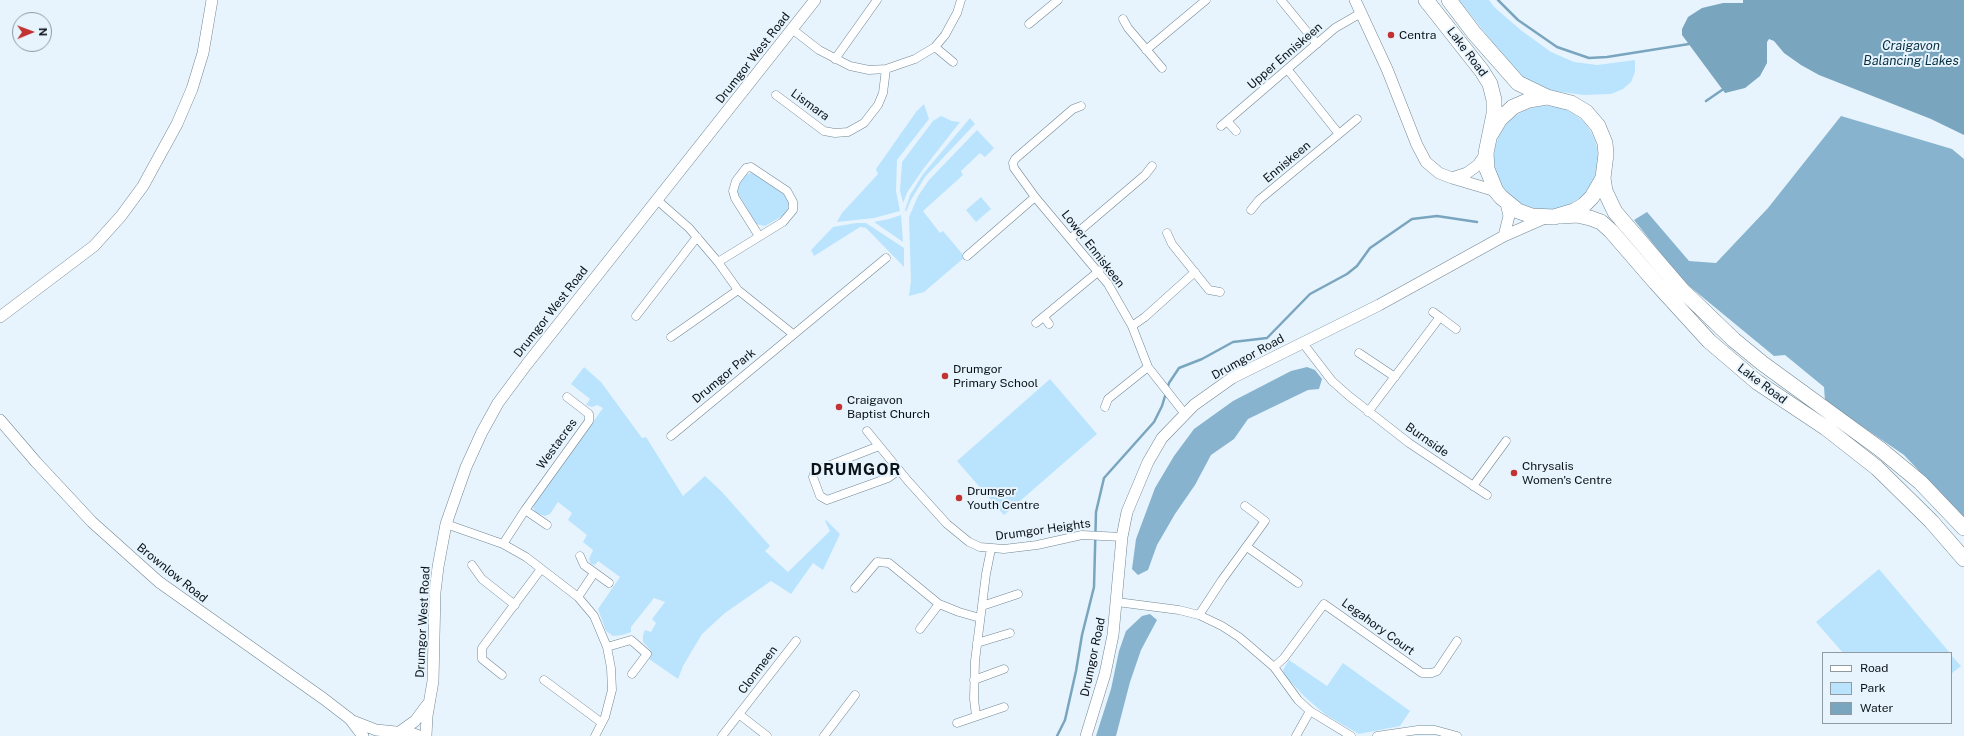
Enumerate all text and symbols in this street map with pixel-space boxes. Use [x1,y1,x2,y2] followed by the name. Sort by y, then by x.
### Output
[713,10,793,106] street label: Drumgor West Road
[12,12,52,52] north arrow
[1245,20,1325,92] street label: Upper Enniskeen
[1444,25,1490,79] street label: Lake Road
[37,27,49,36] text: N
[1399,28,1436,42] place label: Centra
[1386,30,1396,40] marker: Centra
[1863,38,1959,69] water label: Craigavon Balancing Lakes
[788,86,832,124] street label: Lismara
[1260,138,1314,186] street label: Enniskeen
[1058,207,1128,291] street label: Lower Enniskeen
[511,264,591,360] street label: Drumgor West Road
[1209,331,1287,383] street label: Drumgor Road
[690,346,758,406] street label: Drumgor Park
[1735,361,1789,407] street label: Lake Road
[953,362,1038,390] place label: Drumgor Primary School
[940,371,950,381] marker: Drumgor Primary School
[847,393,930,421] place label: Craigavon Baptist Church
[834,402,844,412] marker: Craigavon Baptist Church
[534,416,580,472] street label: Westacres
[1403,420,1451,460] street label: Burnside
[1522,459,1612,487] place label: Chrysalis Women's Centre
[810,460,902,480] district label: DRUMGOR
[1509,468,1519,478] marker: Chrysalis Women's Centre
[967,484,1040,512] place label: Drumgor Youth Centre
[954,493,964,503] marker: Drumgor Youth Centre
[995,516,1091,544] street label: Drumgor Heights
[134,540,210,606] street label: Brownlow Road
[413,566,433,678] street label: Drumgor West Road
[1339,596,1417,658] street label: Legahory Court
[1078,616,1108,698] street label: Drumgor Road
[735,643,781,697] street label: Clonmeen
[1822,652,1952,724] legend
[1860,661,1888,675] text: Road
[1860,681,1886,695] text: Park
[1860,701,1893,715] text: Water

